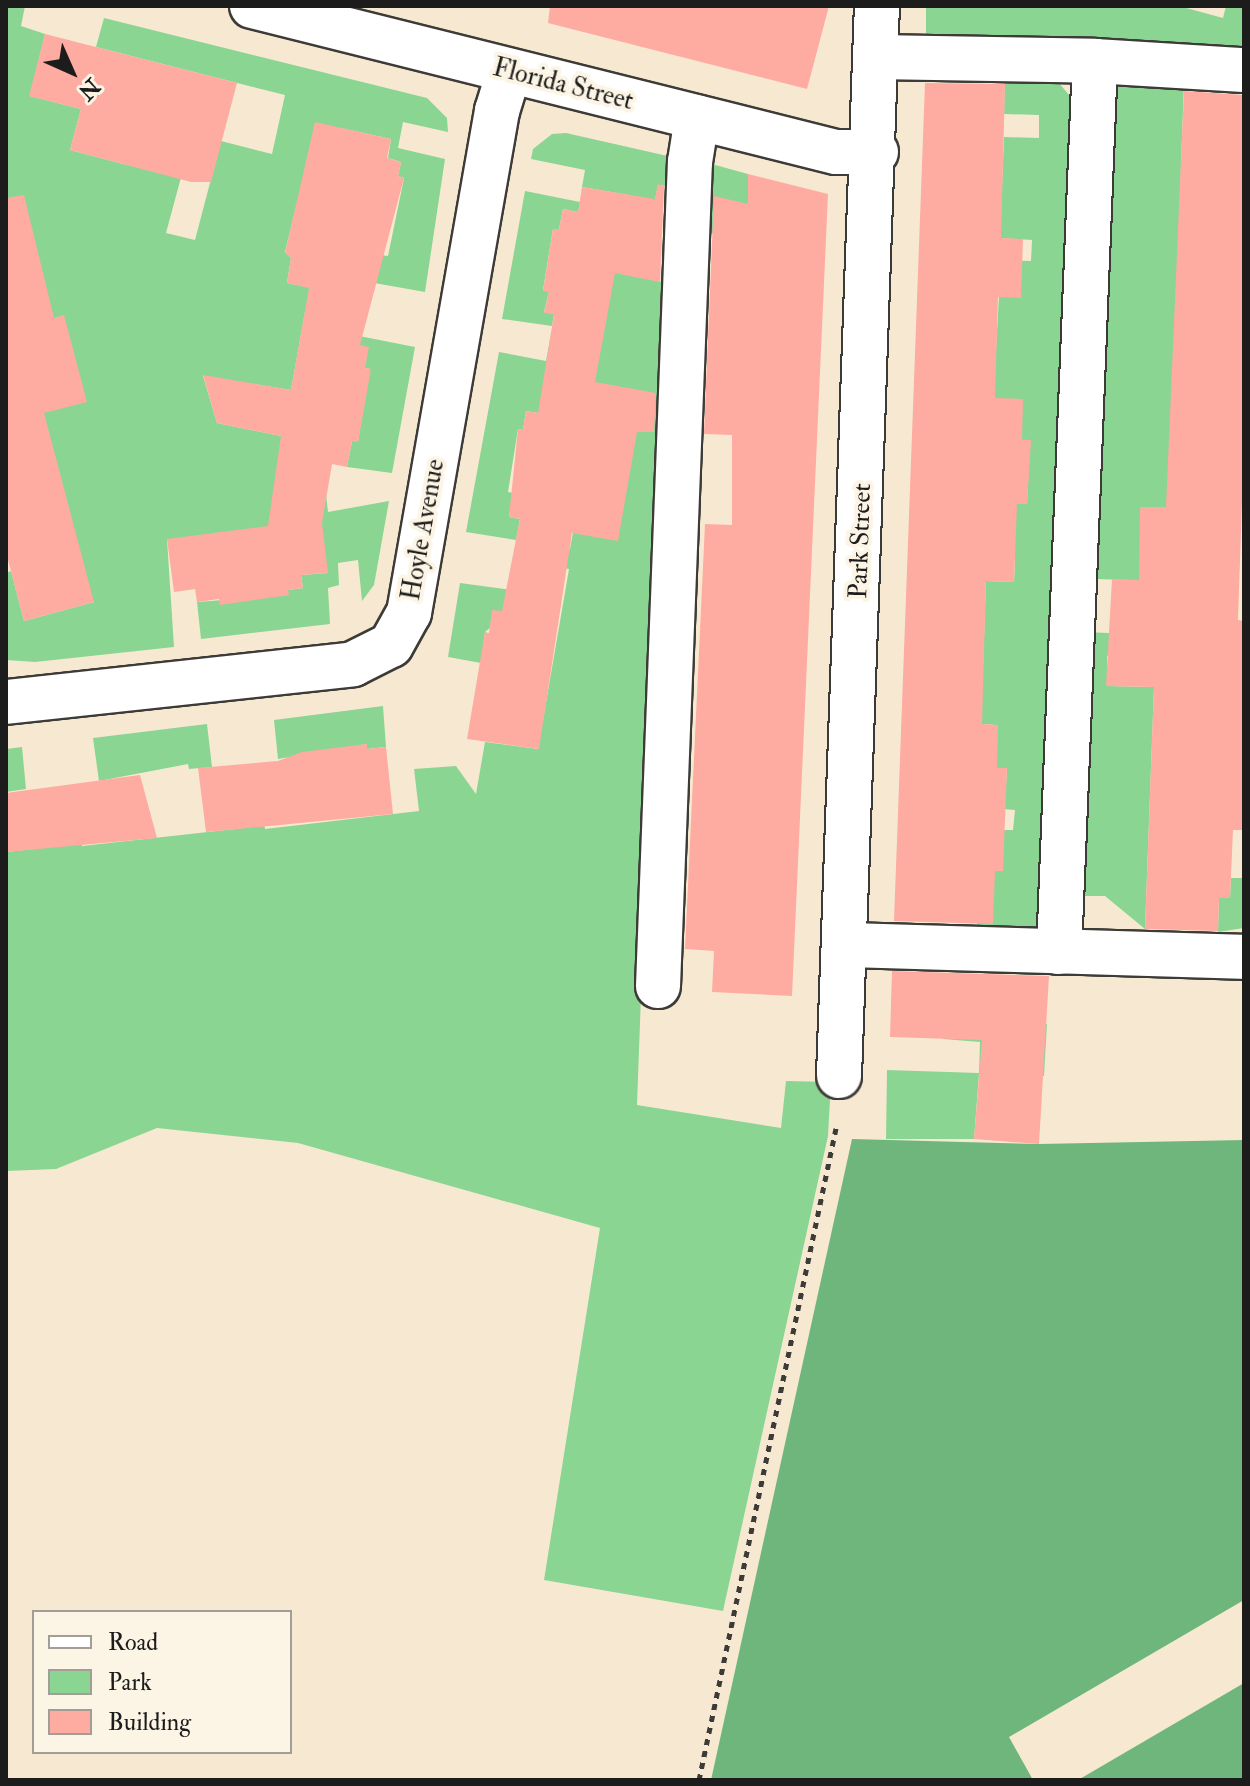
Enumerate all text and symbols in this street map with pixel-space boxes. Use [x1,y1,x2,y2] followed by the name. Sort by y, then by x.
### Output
[32,32,112,112] north arrow
[490,53,636,117] street label: Florida Street
[72,72,106,106] text: N
[396,457,452,603] street label: Hoyle Avenue
[843,483,879,599] street label: Park Street
[32,1610,292,1754] legend
[108,1627,158,1658] text: Road
[108,1667,152,1698] text: Park
[108,1707,191,1738] text: Building

